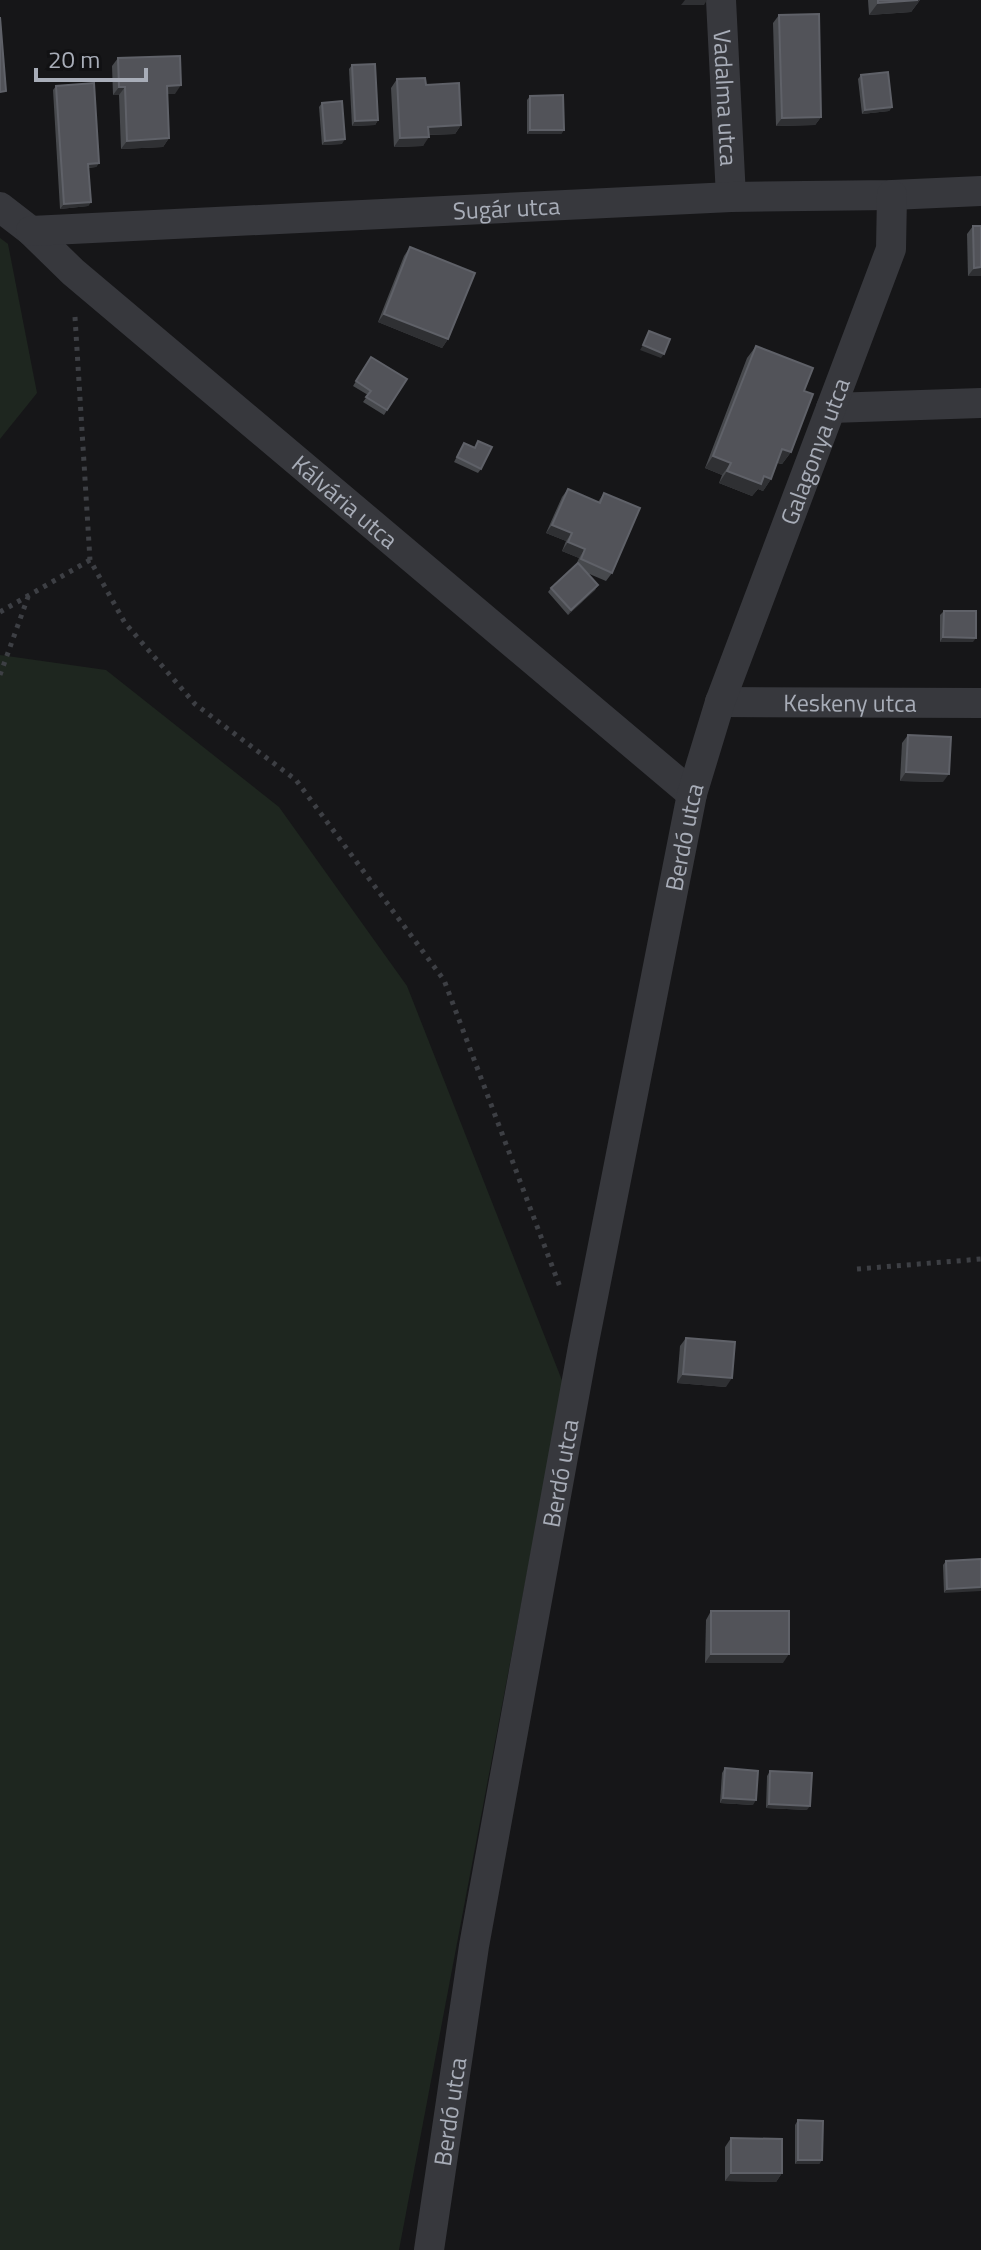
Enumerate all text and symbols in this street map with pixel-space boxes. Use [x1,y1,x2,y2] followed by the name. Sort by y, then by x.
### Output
[705,29,747,167] street label: Vadalma utca
[36,32,146,82] scale bar
[48,41,100,77] text: 20 m
[452,187,561,228] street label: Sugár utca
[771,373,859,530] street label: Galagonya utca
[284,446,406,557] street label: Kálvária utca
[783,684,917,721] street label: Keskeny utca
[655,778,712,894] street label: Berdó utca
[533,1416,588,1530] street label: Berdó utca
[424,2055,475,2168] street label: Berdó utca

